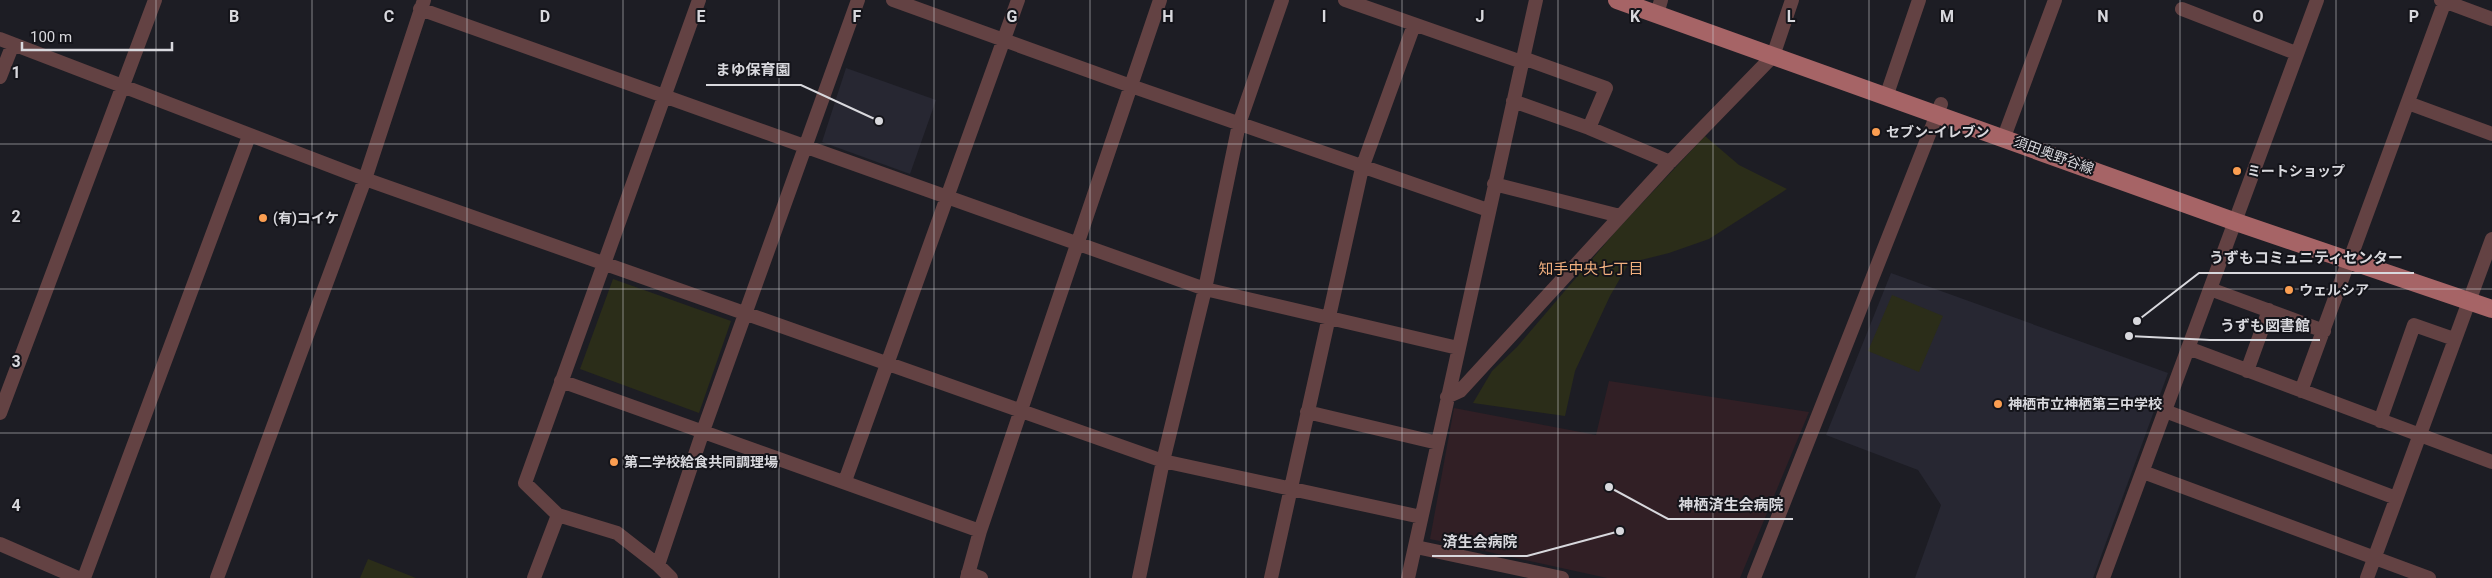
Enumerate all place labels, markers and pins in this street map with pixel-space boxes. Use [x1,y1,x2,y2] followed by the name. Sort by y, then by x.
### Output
[706,55,801,85] callout: まゆ保育園
[1886,124,1990,140] place label: セブン-イレブン
[1870,126,1882,138] marker: セブン-イレブン
[2247,163,2345,179] place label: ミートショップ
[2231,165,2243,177] marker: ミートショップ
[273,210,339,227] place label: (有)コイケ
[257,212,269,224] marker: (有)コイケ
[2199,243,2414,273] callout: うずもコミュニティセンター
[2299,282,2369,298] place label: ウェルシア
[2283,284,2295,296] marker: ウェルシア
[2210,310,2320,340] callout: うずも図書館
[2008,396,2162,412] place label: 神栖市立神栖第三中学校
[1992,398,2004,410] marker: 神栖市立神栖第三中学校
[624,454,778,470] place label: 第二学校給食共同調理場
[608,456,620,468] marker: 第二学校給食共同調理場
[1668,489,1793,519] callout: 神栖済生会病院
[1432,526,1527,556] callout: 済生会病院

